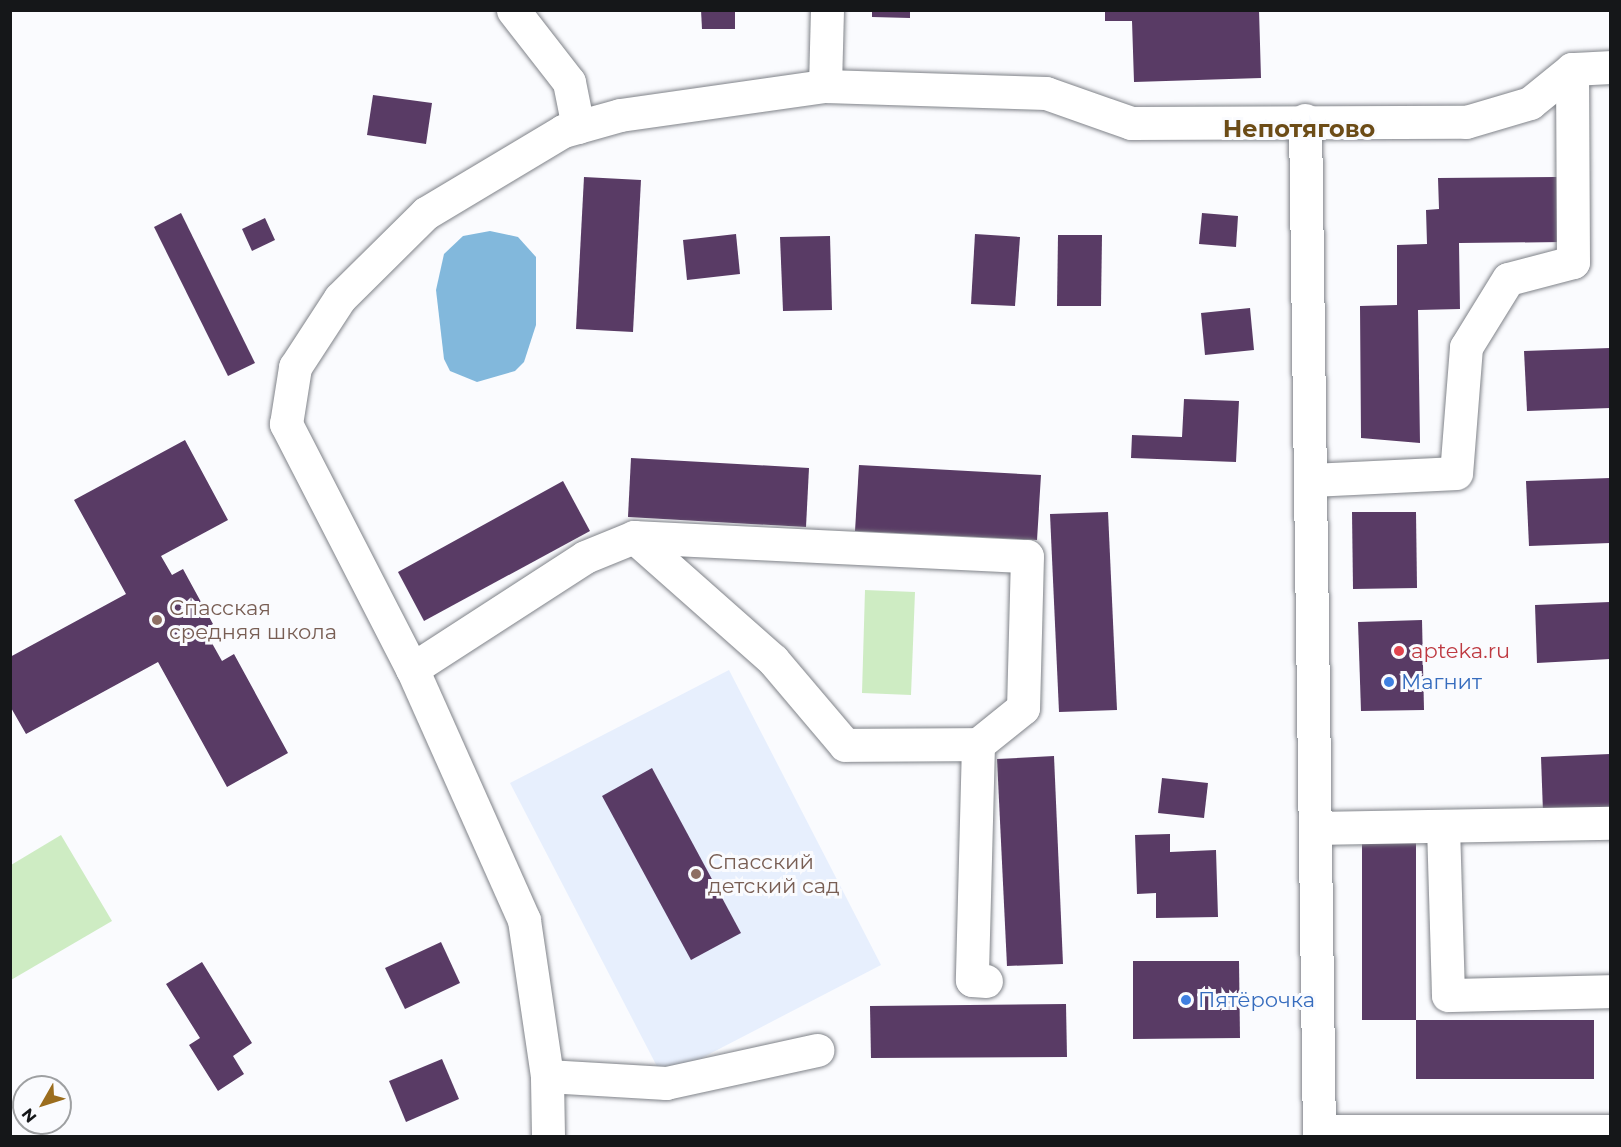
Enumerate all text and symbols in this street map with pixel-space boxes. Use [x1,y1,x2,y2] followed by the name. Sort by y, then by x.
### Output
[1223,115,1375,143] district label: Непотягово
[169,595,337,645] place label: Спасская средняя школа
[150,613,164,627] marker: Спасская средняя школа
[1411,638,1510,664] place label: apteka.ru
[1392,644,1406,658] marker: apteka.ru
[1401,669,1482,695] place label: Магнит
[1382,675,1396,689] marker: Магнит
[708,849,840,899] place label: Спасский детский сад
[689,867,703,881] marker: Спасский детский сад
[1198,987,1315,1013] place label: Пятёрочка
[1179,993,1193,1007] marker: Пятёрочка
[12,1075,72,1135] north arrow
[18,1104,41,1126] text: N

